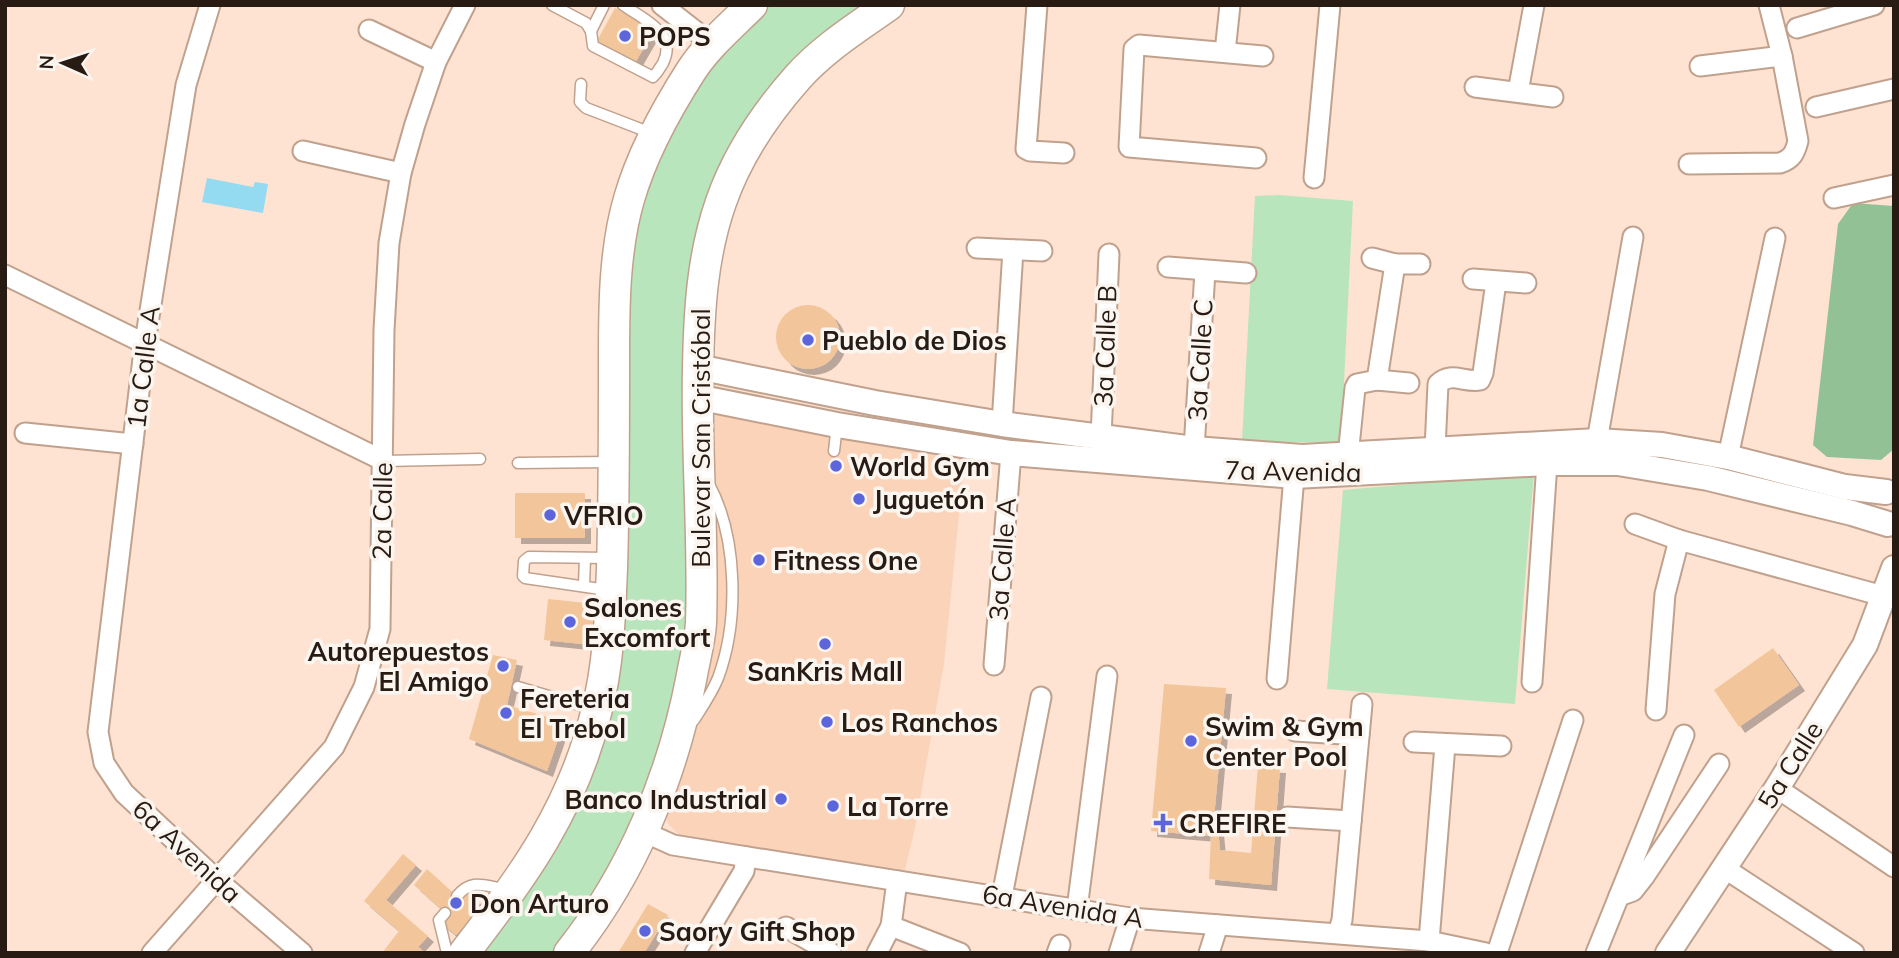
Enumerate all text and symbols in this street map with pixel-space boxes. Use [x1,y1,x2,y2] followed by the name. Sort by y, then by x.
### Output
[639,20,711,53] place label: POPS
[28,28,98,98] north arrow
[617,28,633,44] marker: POPS
[34,54,58,70] text: N
[1086,284,1124,408] street label: 3a Calle B
[1180,298,1220,422] street label: 3a Calle C
[119,304,167,430] street label: 1a Calle A
[684,308,717,568] street label: Bulevar San Cristóbal
[822,324,1007,357] place label: Pueblo de Dios
[800,332,816,348] marker: Pueblo de Dios
[850,450,990,483] place label: World Gym
[1224,453,1362,489] street label: 7a Avenida
[828,458,844,474] marker: World Gym
[365,462,399,560] street label: 2a Calle
[873,483,985,516] place label: Juguetón
[851,491,867,507] marker: Juguetón
[981,496,1023,622] street label: 3a Calle A
[563,499,644,532] place label: VFRIO
[542,507,558,523] marker: VFRIO
[773,544,918,577] place label: Fitness One
[751,552,767,568] marker: Fitness One
[584,591,711,654] place label: Salones Excomfort
[562,614,578,630] marker: Salones Excomfort
[308,635,489,698] place label: Autorepuestos El Amigo
[817,636,833,652] marker: SanKris Mall
[747,655,903,688] place label: SanKris Mall
[495,658,511,674] marker: Autorepuestos El Amigo
[520,682,630,745] place label: Fereteria El Trebol
[498,705,514,721] marker: Fereteria El Trebol
[841,706,998,739] place label: Los Ranchos
[1205,710,1364,773] place label: Swim & Gym Center Pool
[819,714,835,730] marker: Los Ranchos
[1750,715,1830,815] street label: 5a Calle
[1183,733,1199,749] marker: Swim & Gym Center Pool
[565,783,767,816] place label: Banco Industrial
[847,790,949,823] place label: La Torre
[773,791,789,807] marker: Banco Industrial
[126,792,248,910] street label: 6a Avenida
[825,798,841,814] marker: La Torre
[1179,807,1287,840] place label: CREFIRE
[1153,813,1173,833] marker: CREFIRE
[980,877,1146,935] street label: 6a Avenida A
[470,887,609,920] place label: Don Arturo
[448,895,464,911] marker: Don Arturo
[659,915,855,948] place label: Saory Gift Shop
[637,923,653,939] marker: Saory Gift Shop

